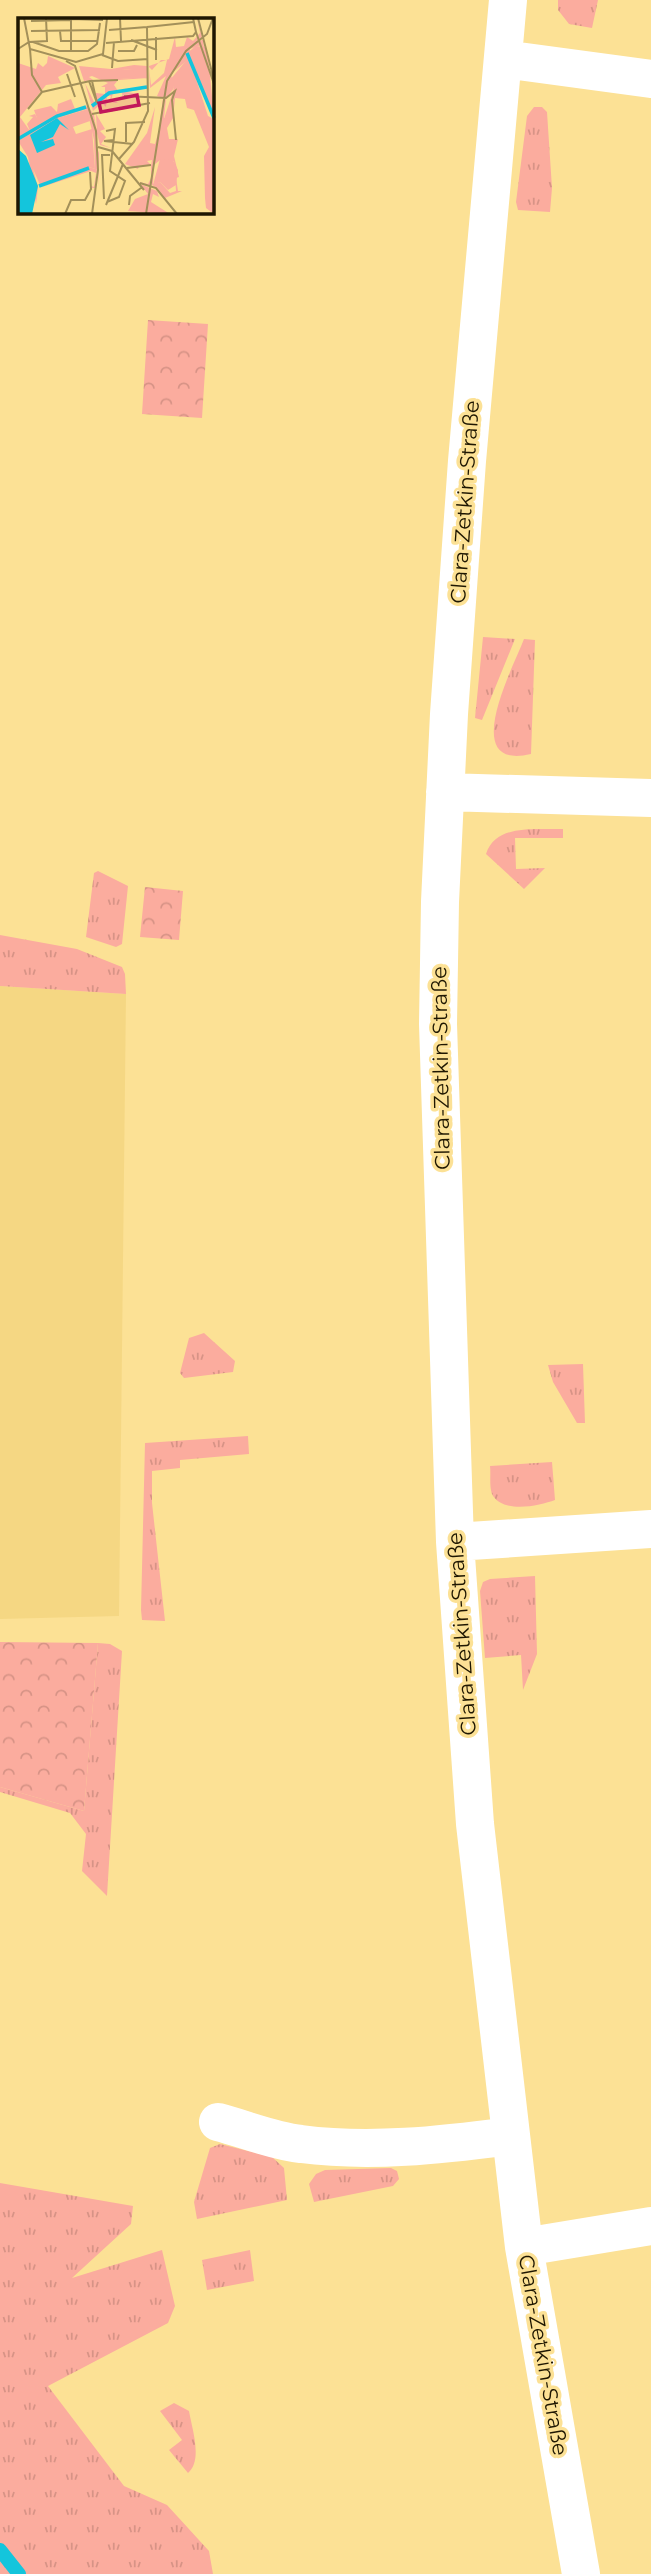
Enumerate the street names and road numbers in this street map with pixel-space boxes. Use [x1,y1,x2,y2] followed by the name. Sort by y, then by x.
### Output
[445,400,484,604] street label: Clara-Zetkin-Straße
[426,966,455,1170] street label: Clara-Zetkin-Straße
[442,1532,481,1736] street label: Clara-Zetkin-Straße
[514,2252,573,2457] street label: Clara-Zetkin-Straße

